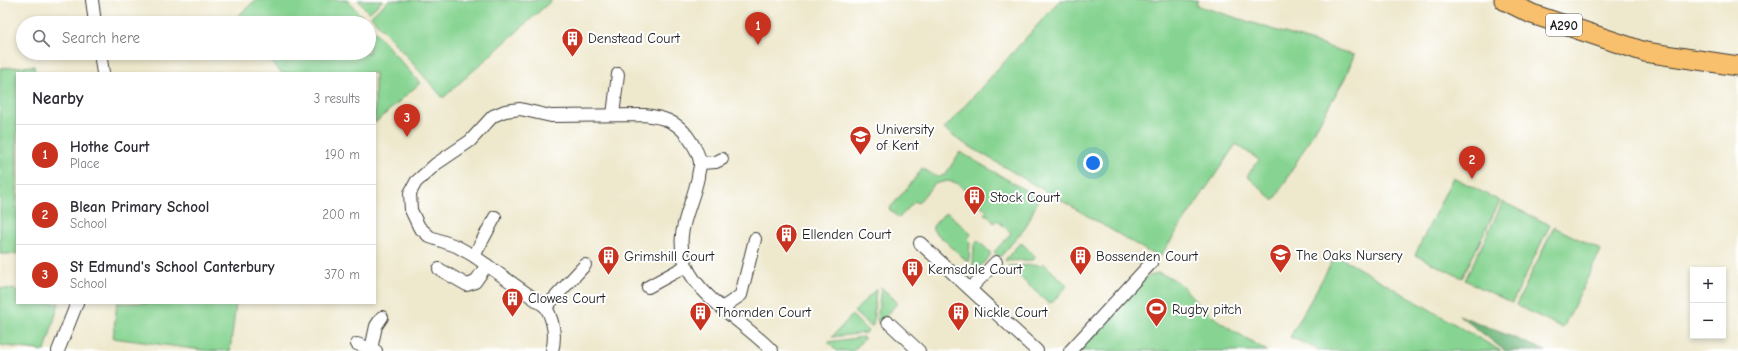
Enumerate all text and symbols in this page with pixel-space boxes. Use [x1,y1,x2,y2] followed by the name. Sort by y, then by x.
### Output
[745,12,771,45] pin: 1
[1546,14,1582,36] road number: A290
[16,16,376,60] search box
[559,25,585,58] building icon: Denstead Court
[30,27,52,49] icon: search
[62,29,140,47] text: Search here
[588,30,681,47] place label: Denstead Court
[32,89,83,108] text: Nearby
[314,91,360,106] text: 3 results
[394,104,420,137] pin: 3
[876,121,935,154] place label: University of Kent
[848,124,874,157] school or university icon: University of Kent
[70,138,149,156] text: Hothe Court
[1459,146,1485,179] pin: 2
[42,147,48,162] text: 1
[325,147,360,162] text: 190 m
[1083,153,1103,173] your location
[70,156,100,171] text: Place
[962,184,988,217] building icon: Stock Court
[990,189,1061,206] place label: Stock Court
[70,198,209,216] text: Blean Primary School
[42,207,48,222] text: 2
[322,207,360,222] text: 200 m
[70,216,107,231] text: School
[774,221,800,254] building icon: Ellenden Court
[802,226,892,243] place label: Ellenden Court
[1267,242,1293,275] school or university icon: The Oaks Nursery
[596,243,622,276] building icon: Grimshill Court
[1068,243,1094,276] building icon: Bossenden Court
[1296,247,1403,264] place label: The Oaks Nursery
[624,248,715,265] place label: Grimshill Court
[1096,248,1199,265] place label: Bossenden Court
[899,256,925,289] building icon: Kemsdale Court
[70,258,275,276] text: St Edmund's School Canterbury
[928,261,1023,278] place label: Kemsdale Court
[42,267,48,282] text: 3
[324,267,360,282] text: 370 m
[1690,267,1726,339] map controls
[1690,267,1726,303] button: +
[70,276,107,291] text: School
[500,285,526,318] building icon: Clowes Court
[528,290,606,307] place label: Clowes Court
[1143,296,1169,329] sports icon: Rugby pitch
[687,299,713,332] building icon: Thornden Court
[945,299,971,332] building icon: Nickle Court
[1172,301,1242,318] place label: Rugby pitch
[1690,303,1726,339] button: −
[716,304,812,321] place label: Thornden Court
[974,304,1048,321] place label: Nickle Court

